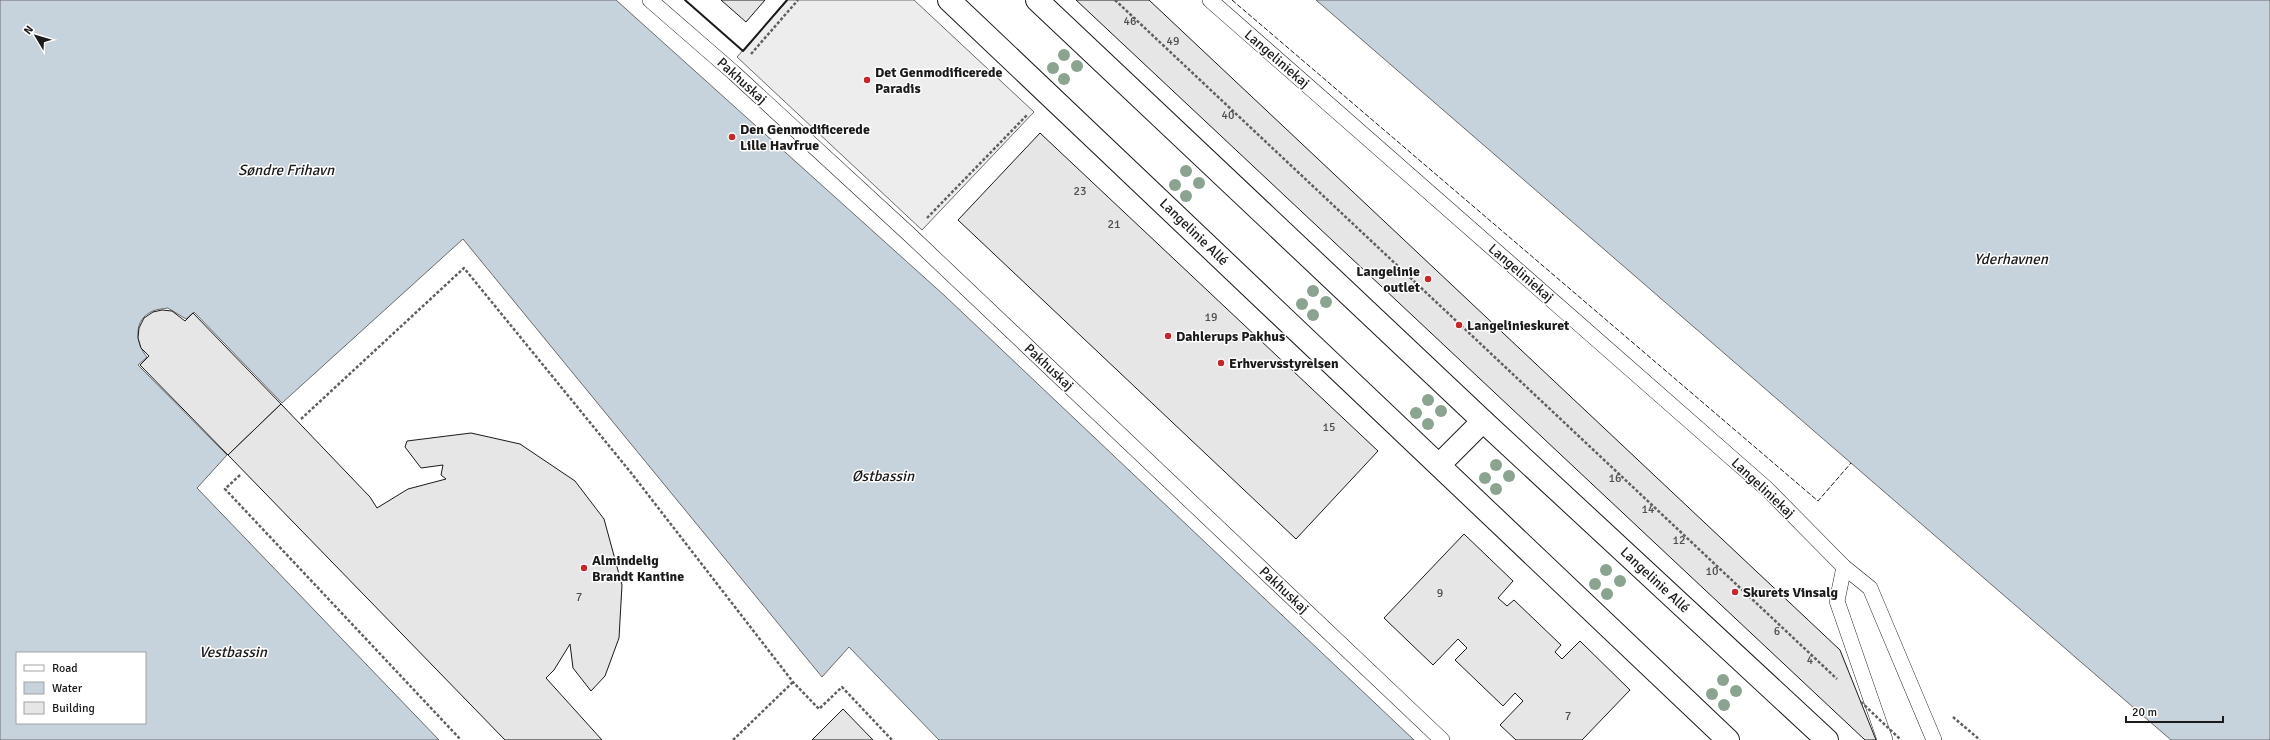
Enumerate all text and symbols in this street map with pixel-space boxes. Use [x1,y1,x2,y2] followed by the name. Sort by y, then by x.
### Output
[1124,14,1136,29] house number: 46
[16,16,56,56] north arrow
[21,23,36,37] text: N
[1241,26,1313,92] street label: Langeliniekaj
[1167,34,1179,49] house number: 49
[714,54,770,108] street label: Pakhuskaj
[875,64,1002,97] place label: Det Genmodificerede Paradis
[862,75,872,85] marker: Det Genmodificerede Paradis
[1222,108,1234,123] house number: 40
[740,121,870,154] place label: Den Genmodificerede Lille Havfrue
[727,132,737,142] marker: Den Genmodificerede Lille Havfrue
[238,161,335,179] water label: Søndre Frihavn
[1074,184,1086,199] house number: 23
[1156,195,1232,269] street label: Langelinie Allé
[1108,217,1120,232] house number: 21
[1485,240,1557,306] street label: Langeliniekaj
[1974,250,2049,268] water label: Yderhavnen
[1356,263,1421,296] place label: Langelinie outlet
[1423,274,1433,284] marker: Langelinie outlet
[1205,310,1217,325] house number: 19
[1467,317,1570,334] place label: Langelinieskuret
[1454,320,1464,330] marker: Langelinieskuret
[1176,328,1285,345] place label: Dahlerups Pakhus
[1163,331,1173,341] marker: Dahlerups Pakhus
[1021,340,1077,394] street label: Pakhuskaj
[1229,355,1339,372] place label: Erhvervsstyrelsen
[1216,358,1226,368] marker: Erhvervsstyrelsen
[1323,420,1335,435] house number: 15
[1728,454,1798,522] street label: Langeliniekaj
[852,467,915,485] water label: Østbassin
[1609,471,1621,486] house number: 16
[1642,502,1655,517] house number: 14
[1673,533,1685,548] house number: 12
[1617,543,1693,617] street label: Langelinie Allé
[592,552,684,585] place label: Almindelig Brandt Kantine
[579,563,589,573] marker: Almindelig Brandt Kantine
[1256,563,1312,617] street label: Pakhuskaj
[1706,564,1718,579] house number: 10
[1743,584,1838,601] place label: Skurets Vinsalg
[1437,586,1443,601] house number: 9
[1730,587,1740,597] marker: Skurets Vinsalg
[576,590,582,605] house number: 7
[1774,624,1780,639] house number: 6
[199,643,268,661] water label: Vestbassin
[16,652,146,724] legend
[1807,653,1814,668] house number: 4
[52,661,78,676] text: Road
[52,681,83,696] text: Water
[2126,698,2223,724] scale bar
[52,701,95,716] text: Building
[2132,705,2157,720] text: 20 m
[1565,709,1571,724] house number: 7

